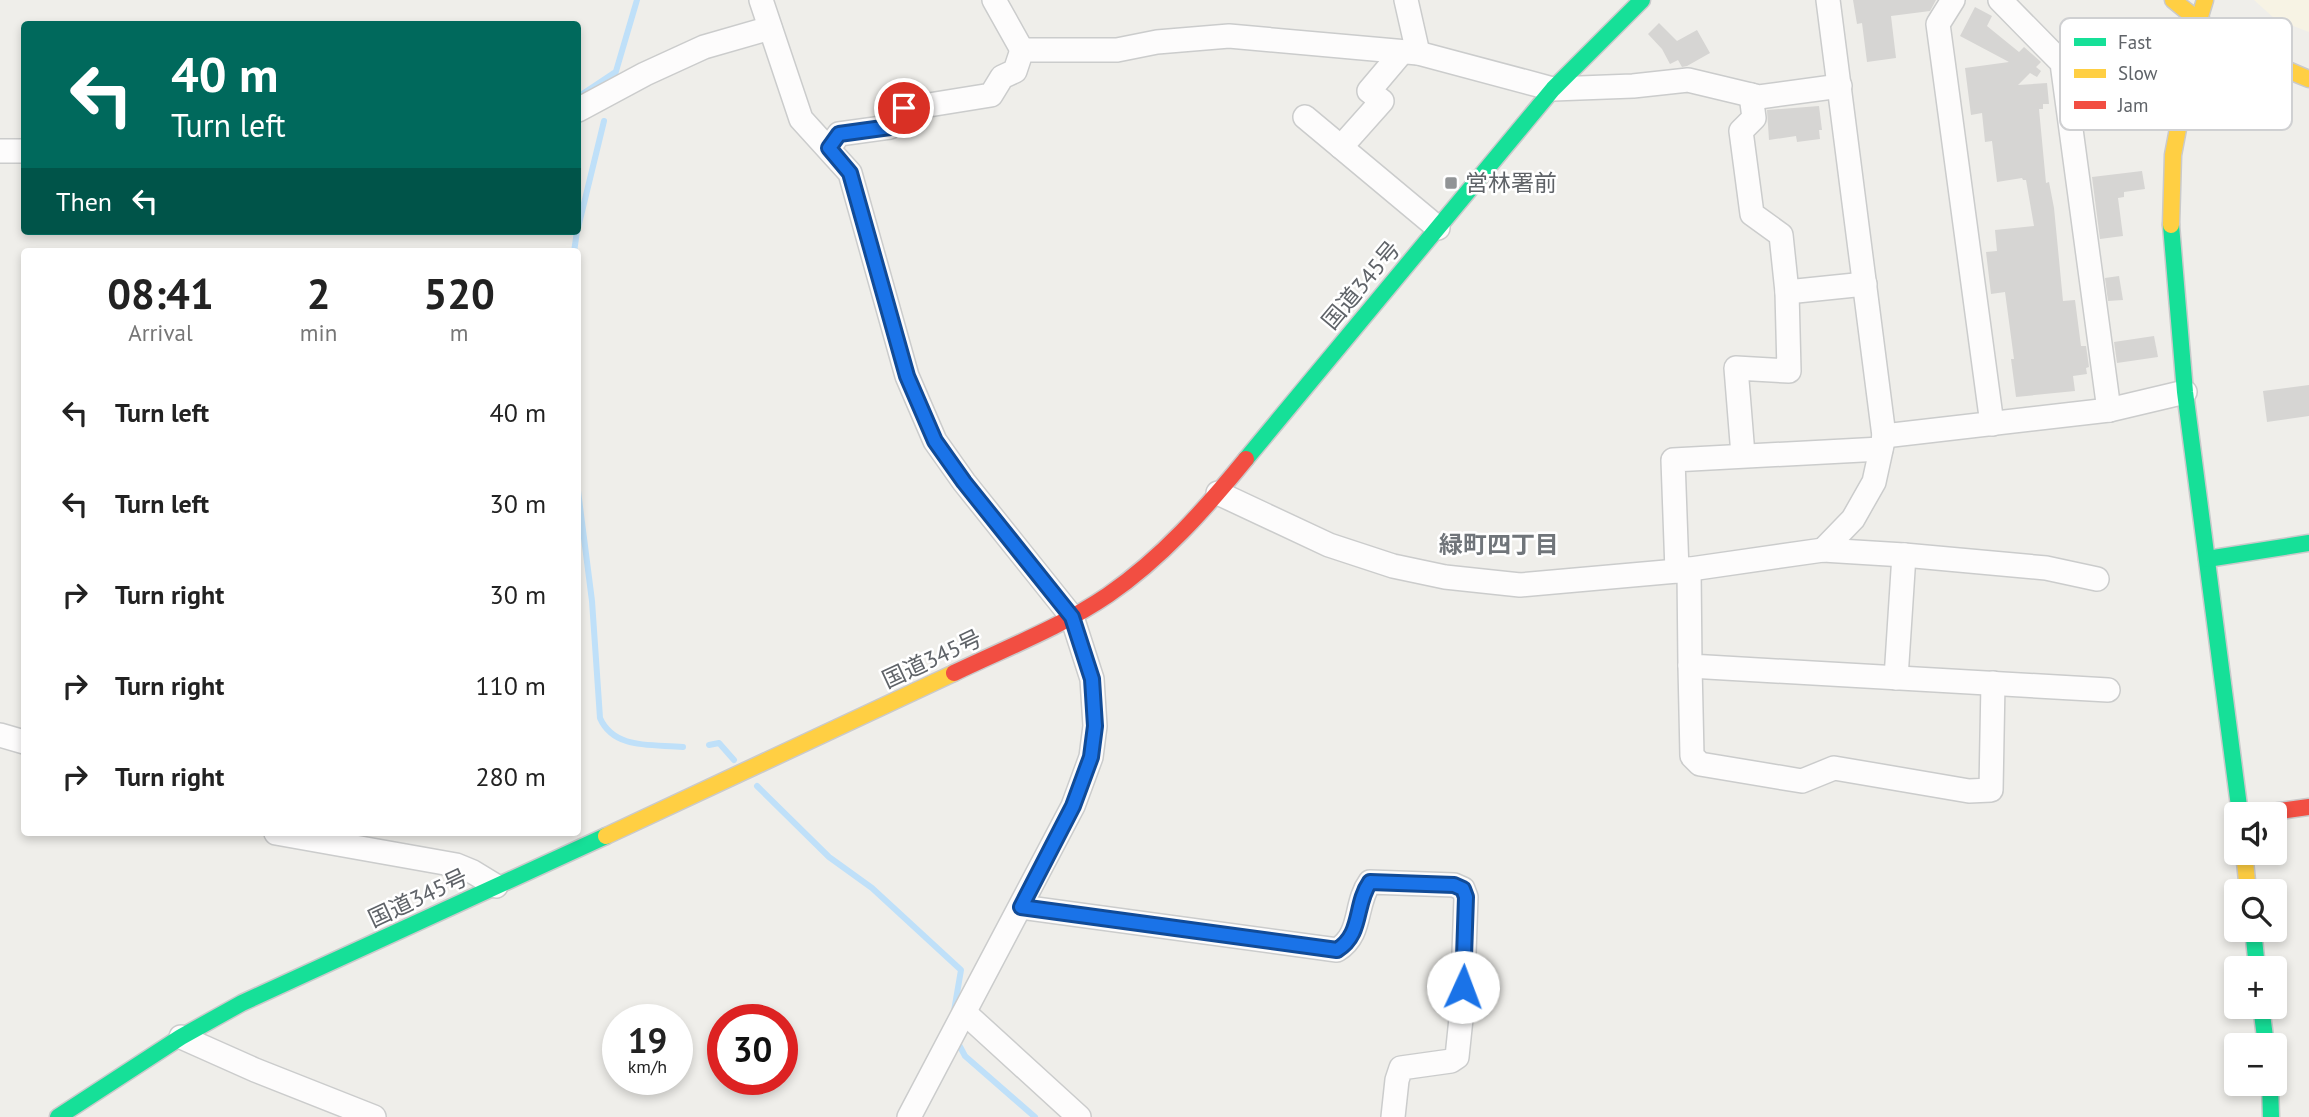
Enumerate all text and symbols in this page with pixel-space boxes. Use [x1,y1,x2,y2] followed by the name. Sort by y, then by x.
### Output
[2060,18,2292,130] legend
[2118,30,2152,54] text: Fast
[171,42,278,106] text: 40 m
[56,49,147,140] icon: left
[2118,61,2158,85] text: Slow
[874,78,934,138] pin
[885,89,923,127] icon: arrive
[2117,93,2148,117] text: Jam
[171,104,286,146] text: Turn left
[1465,168,1557,197] place label: 営林署前
[1443,175,1459,191] marker: 営林署前
[126,182,164,220] icon: left
[56,185,112,218] text: Then
[1315,235,1406,335] street label: 国道345号
[107,266,214,321] text: 08:41
[307,266,330,321] text: 2
[423,266,495,321] text: 520
[128,318,193,347] text: Arrival
[300,318,337,347] text: min
[450,318,468,347] text: m
[56,394,94,432] icon: left
[115,396,209,429] text: Turn left
[490,396,546,429] text: 40 m
[56,485,94,523] icon: left
[115,487,209,520] text: Turn left
[490,487,546,520] text: 30 m
[1439,529,1559,560] district label: 緑町四丁目
[56,576,94,614] icon: right
[115,578,224,611] text: Turn right
[490,578,546,611] text: 30 m
[877,623,986,694] street label: 国道345号
[56,667,94,705] icon: right
[115,669,224,702] text: Turn right
[475,669,546,702] text: 110 m
[56,758,94,796] icon: right
[115,760,224,793] text: Turn right
[475,760,546,793] text: 280 m
[2224,802,2287,1096] map controls
[2224,802,2287,865] button: sound
[363,862,472,933] street label: 国道345号
[2224,879,2287,942] button: search
[1426,950,1500,1024] position arrow
[2224,956,2287,1019] button: +
[707,1004,798,1095] speed limit sign: 30
[628,1017,667,1063] text: 19
[2224,1033,2287,1096] button: −
[628,1055,667,1078] text: km/h

